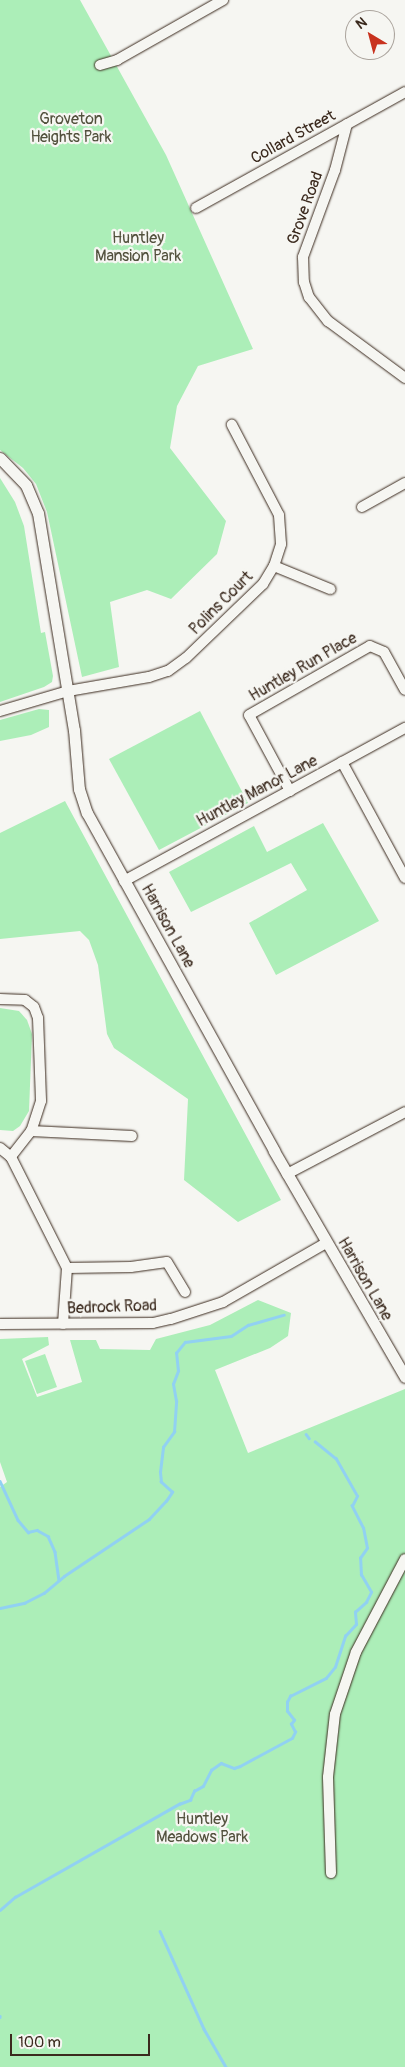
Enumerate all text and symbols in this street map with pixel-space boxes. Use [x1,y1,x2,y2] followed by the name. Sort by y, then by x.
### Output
[345,10,395,60] north arrow
[352,14,370,33] text: N
[247,106,339,168] street label: Collard Street
[30,109,112,147] park label: Groveton Heights Park
[283,169,327,247] street label: Grove Road
[95,228,181,266] park label: Huntley Mansion Park
[185,567,257,639] street label: Polins Court
[246,628,360,706] street label: Huntley Run Place
[193,751,321,831] street label: Huntley Manor Lane
[137,881,199,971] street label: Harrison Lane
[333,1234,397,1324] street label: Harrison Lane
[67,1296,157,1318] street label: Bedrock Road
[156,1809,248,1847] park label: Huntley Meadows Park
[12,2024,152,2056] scale bar
[18,2033,61,2052] text: 100 m

